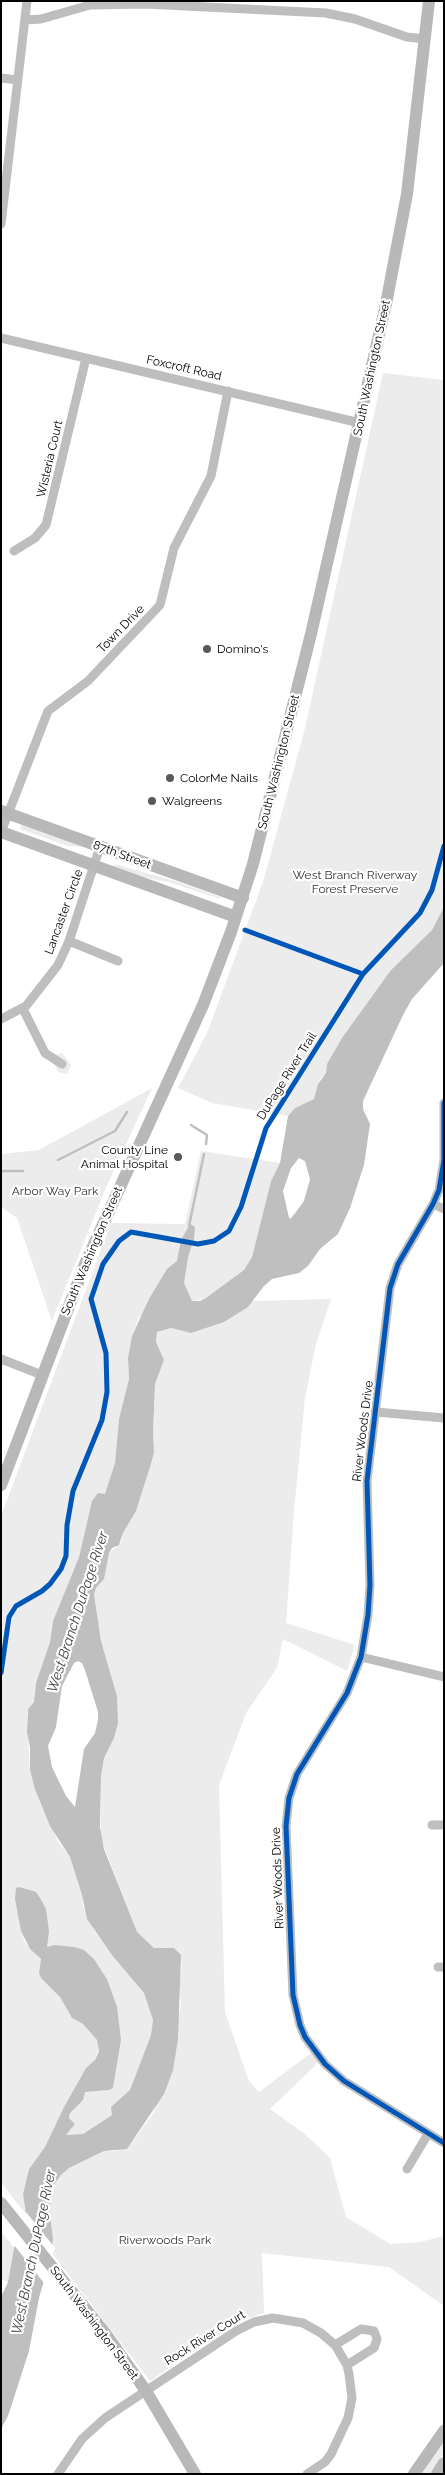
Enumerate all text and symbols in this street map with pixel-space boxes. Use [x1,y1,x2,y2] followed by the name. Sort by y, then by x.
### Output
[351,299,393,437] street label: South Washington Street
[145,352,223,384] street label: Foxcroft Road
[34,419,66,499] street label: Wisteria Court
[95,602,147,656] street label: Town Drive
[217,642,268,656] place label: Domino's
[201,643,213,655] marker: Domino's
[255,693,303,831] street label: South Washington Street
[180,771,258,785] place label: ColorMe Nails
[164,772,176,784] marker: ColorMe Nails
[162,794,222,808] place label: Walgreens
[146,795,158,807] marker: Walgreens
[91,838,153,872] street label: 87th Street
[42,868,86,956] street label: Lancaster Circle
[293,868,417,896] park label: West Branch Riverway Forest Preserve
[254,1029,320,1123] street label: DuPage River Trail
[81,1143,168,1171] place label: County Line Animal Hospital
[172,1151,184,1163] marker: County Line Animal Hospital
[12,1184,98,1198] park label: Arbor Way Park
[58,1185,126,1317] street label: South Washington Street
[350,1380,376,1482] street label: River Woods Drive
[44,1530,112,1694] water label: West Branch DuPage River
[269,1827,287,1929] street label: River Woods Drive
[8,2168,60,2336] water label: West Branch DuPage River
[119,2233,211,2247] park label: Riverwoods Park
[47,2263,141,2383] street label: South Washington Street
[162,2307,248,2369] street label: Rock River Court

